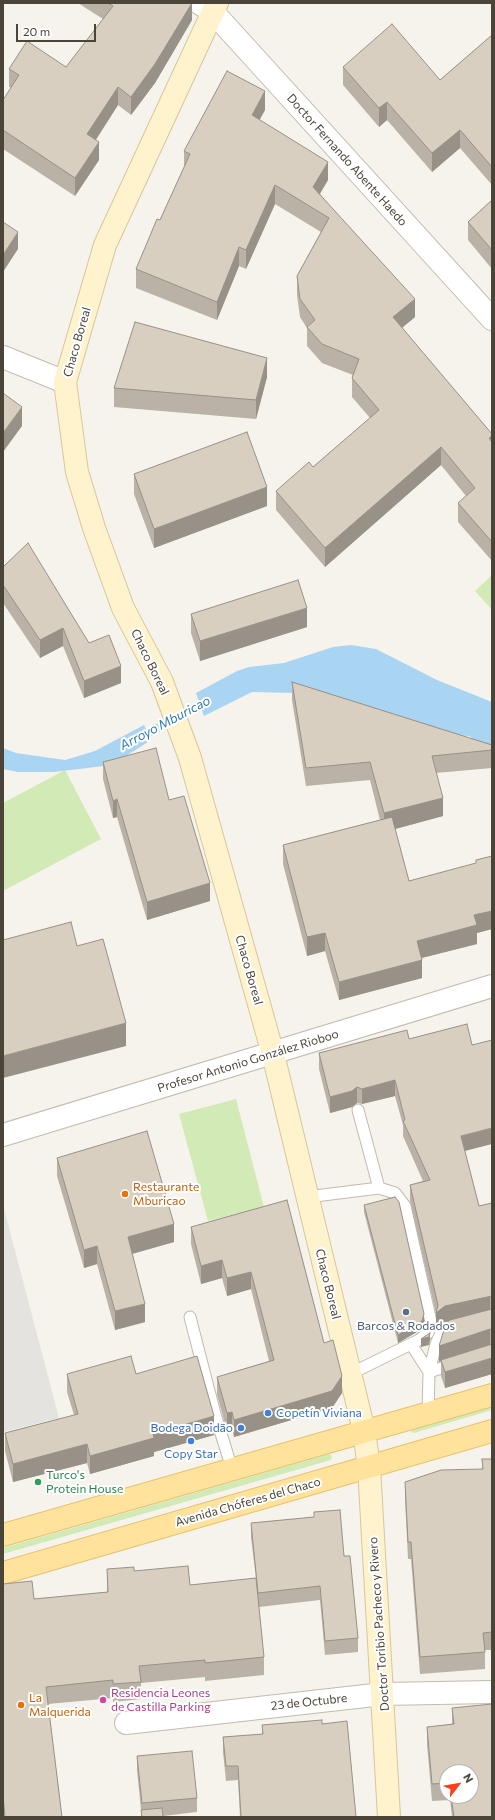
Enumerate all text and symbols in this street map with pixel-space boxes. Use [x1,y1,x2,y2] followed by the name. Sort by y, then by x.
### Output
[18,16,98,42] scale bar
[23,24,50,38] text: 20 m
[284,91,410,229] street label: Doctor Fernando Abente Haedo
[60,305,94,379] street label: Chaco Boreal
[128,627,172,697] street label: Chaco Boreal
[117,693,213,753] water label: Arroyo Mburicao
[232,933,266,1007] street label: Chaco Boreal
[156,1027,340,1095] street label: Profesor Antonio González Rioboo
[133,1180,199,1208] place label: Restaurante Mburicao
[120,1189,130,1199] marker: Restaurante Mburicao
[312,1247,344,1321] street label: Chaco Boreal
[401,1307,411,1317] marker: Barcos & Rodados
[357,1319,455,1333] place label: Barcos & Rodados
[276,1406,362,1420] place label: Copetín Viviana
[263,1408,273,1418] marker: Copetín Viviana
[150,1421,233,1435] place label: Bodega Doidão
[236,1423,246,1433] marker: Bodega Doidão
[186,1436,196,1446] marker: Copy Star
[164,1447,218,1461] place label: Copy Star
[46,1468,123,1496] place label: Turco's Protein House
[174,1474,322,1530] street label: Avenida Chóferes del Chaco
[33,1477,43,1487] marker: Turco's Protein House
[366,1536,392,1712] street label: Doctor Toribio Pacheco y Rivero
[111,1686,211,1714] place label: Residencia Leones de Castilla Parking
[29,1691,91,1719] place label: La Malquerida
[270,1691,348,1713] street label: 23 de Octubre
[98,1695,108,1705] marker: Residencia Leones de Castilla Parking
[16,1700,26,1710] marker: La Malquerida
[439,1764,479,1804] north arrow
[461,1771,477,1785] text: N

